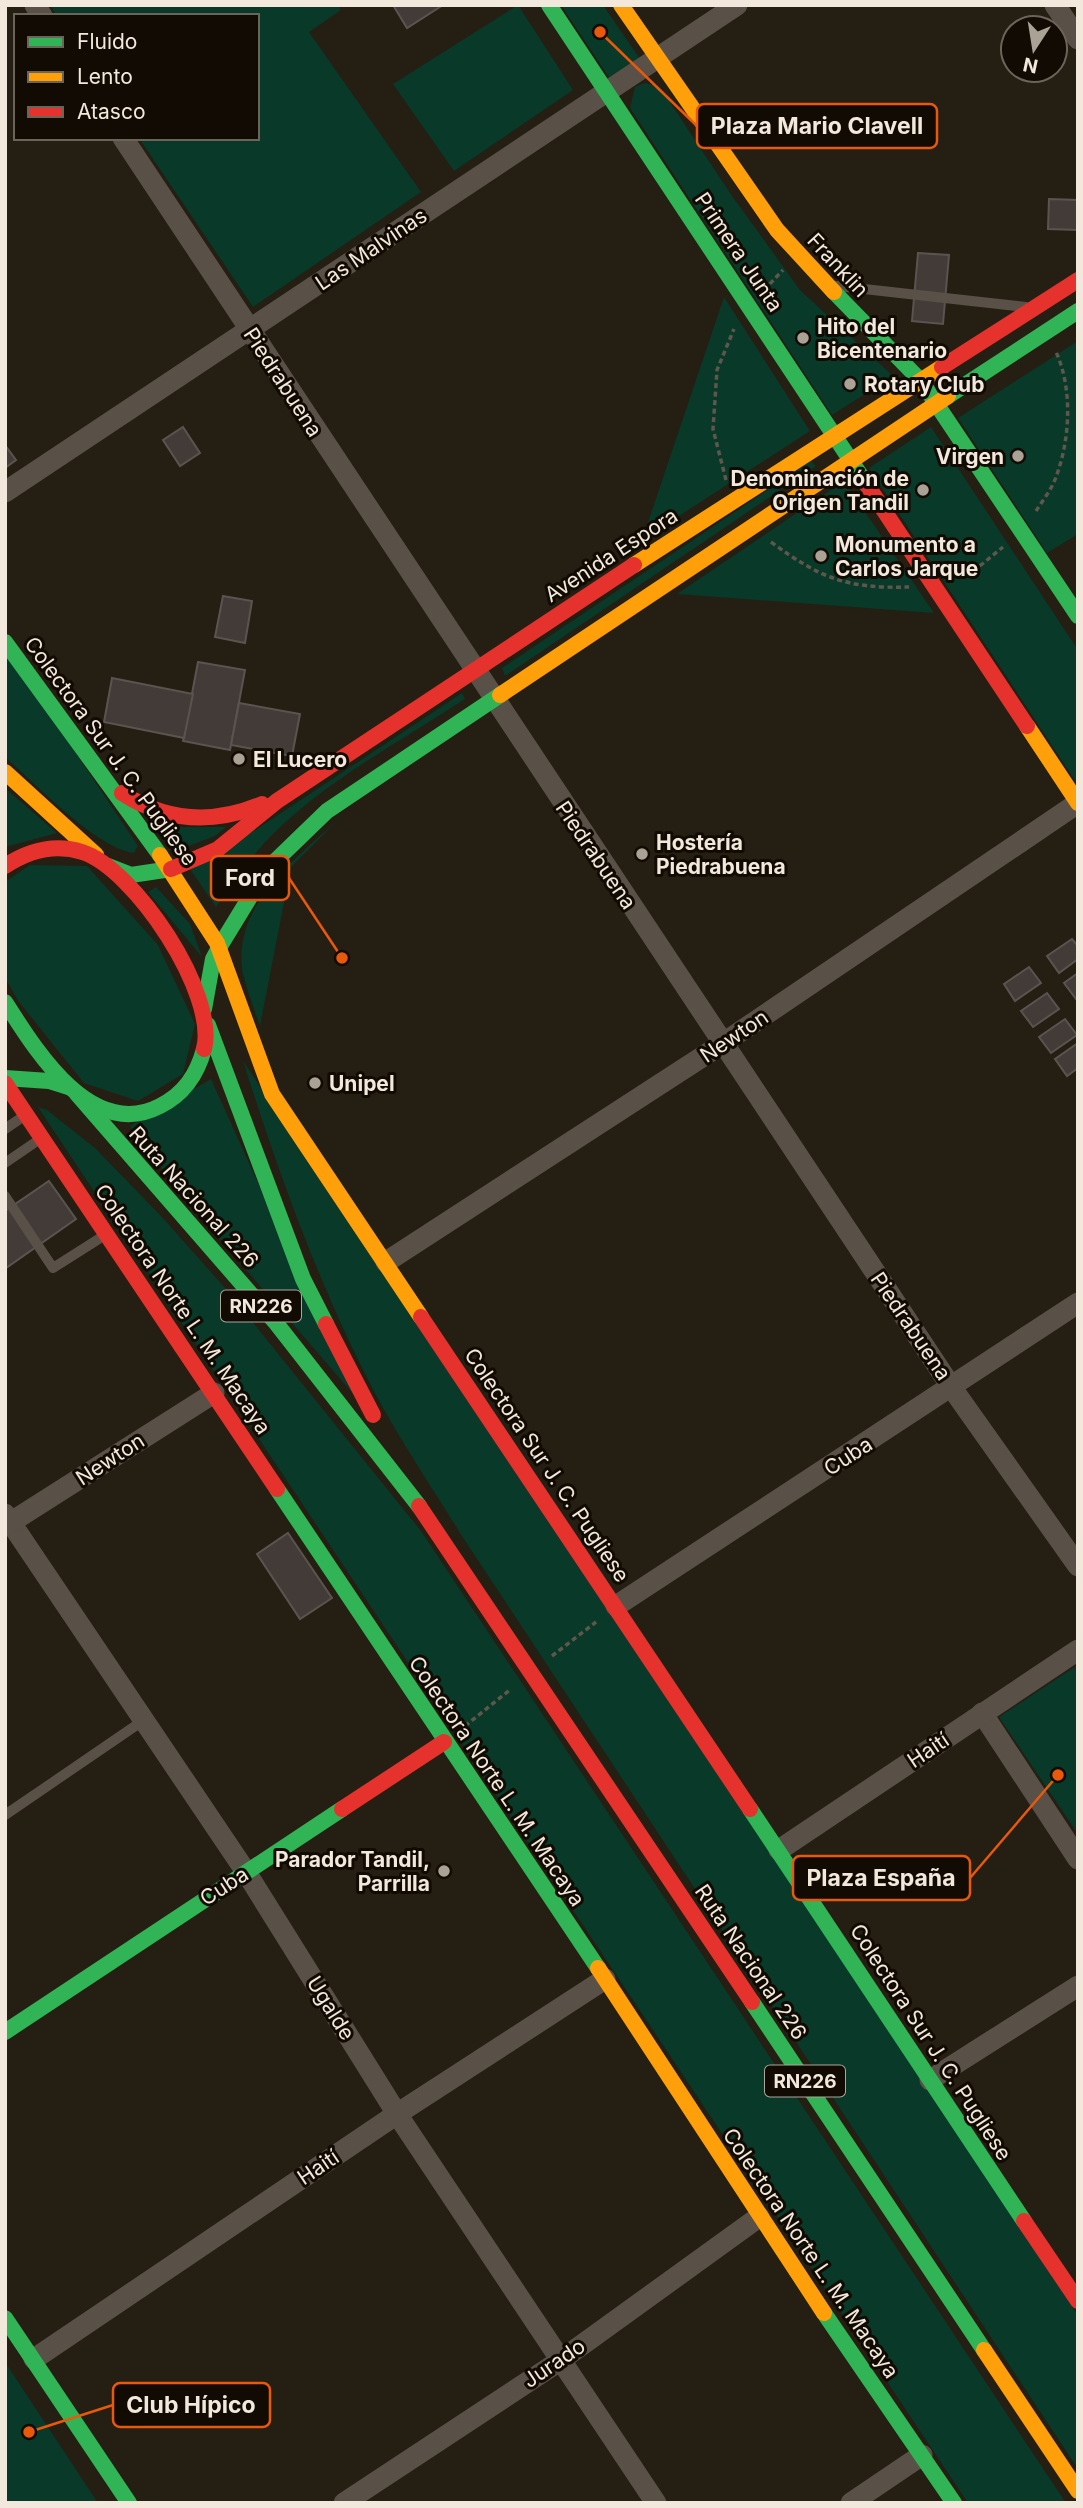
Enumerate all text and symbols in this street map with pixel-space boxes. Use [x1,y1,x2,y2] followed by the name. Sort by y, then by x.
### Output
[14,14,259,140] legend
[999,14,1069,84] north arrow
[77,29,137,54] text: Fluido
[1021,52,1040,78] text: N
[77,64,133,89] text: Lento
[77,99,146,124] text: Atasco
[697,104,937,148] callout: Plaza Mario Clavell
[711,112,923,140] text: Plaza Mario Clavell
[690,188,788,316] street label: Primera Junta
[311,203,431,295] street label: Las Malvinas
[802,228,874,302] street label: Franklin
[817,314,947,363] place label: Hito del Bicentenario
[238,323,328,441] street label: Piedrabuena
[795,330,811,346] marker: Hito del Bicentenario
[864,372,984,397] place label: Rotary Club
[842,376,858,392] marker: Rotary Club
[936,444,1004,469] place label: Virgen
[1010,448,1026,464] marker: Virgen
[731,466,909,515] place label: Denominación de Origen Tandil
[915,482,931,498] marker: Denominación de Origen Tandil
[540,503,682,607] street label: Avenida Espora
[835,532,978,581] place label: Monumento a Carlos Jarque
[813,548,829,564] marker: Monumento a Carlos Jarque
[20,632,202,870] street label: Colectora Sur J. C. Pugliese
[253,747,347,772] place label: El Lucero
[231,751,247,767] marker: El Lucero
[551,796,641,914] street label: Piedrabuena
[656,830,786,879] place label: Hostería Piedrabuena
[634,846,650,862] marker: Hostería Piedrabuena
[211,856,289,900] callout: Ford
[225,864,275,892] text: Ford
[695,1004,773,1068] street label: Newton
[329,1071,395,1096] place label: Unipel
[307,1075,323,1091] marker: Unipel
[124,1121,264,1273] street label: Ruta Nacional 226
[90,1179,276,1439] street label: Colectora Norte L. M. Macaya
[866,1267,956,1385] street label: Piedrabuena
[221,1290,301,1322] road number: RN226
[459,1343,635,1587] street label: Colectora Sur J. C. Pugliese
[71,1428,149,1490] street label: Newton
[819,1431,877,1481] street label: Cuba
[404,1651,590,1911] street label: Colectora Norte L. M. Macaya
[903,1727,954,1773] street label: Haití
[275,1847,430,1896] place label: Parador Tandil, Parrilla
[793,1856,970,1900] callout: Plaza España
[195,1861,253,1911] street label: Cuba
[436,1863,452,1879] marker: Parador Tandil, Parrilla
[806,1864,956,1892] text: Plaza España
[690,1880,812,2044] street label: Ruta Nacional 226
[845,1919,1017,2165] street label: Colectora Sur J. C. Pugliese
[302,1971,360,2045] street label: Ugalde
[765,2066,845,2096] road number: RN226
[718,2123,904,2383] street label: Colectora Norte L. M. Macaya
[293,2144,344,2190] street label: Haití
[518,2333,590,2393] street label: Jurado
[113,2383,270,2427] callout: Club Hípico
[126,2391,256,2419] text: Club Hípico

